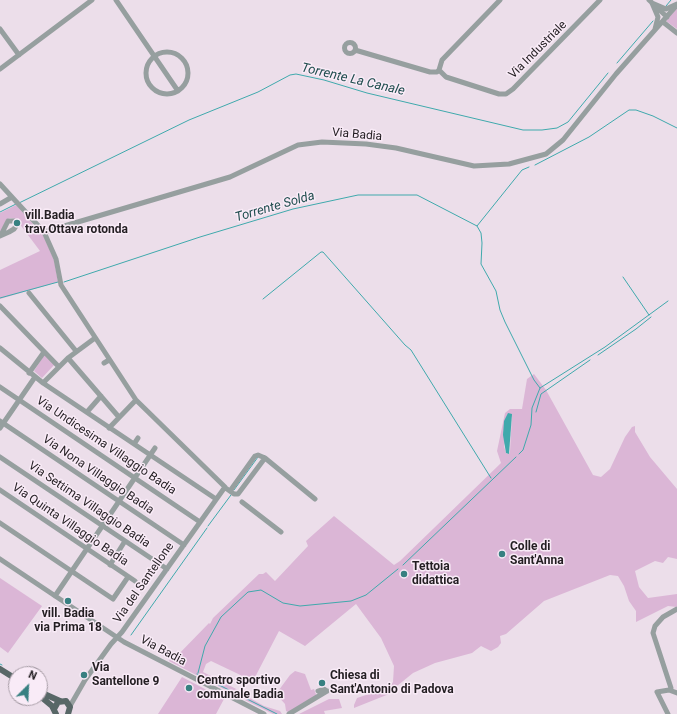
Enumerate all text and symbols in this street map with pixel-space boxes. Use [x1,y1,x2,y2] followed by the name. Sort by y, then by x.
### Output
[506,18,570,82] street label: Via Industriale
[300,61,406,99] water label: Torrente La Canale
[331,126,383,144] street label: Via Badia
[233,188,317,226] water label: Torrente Solda
[25,209,128,237] place label: vill.Badia trav.Ottava rotonda
[12,218,22,228] marker: vill.Badia trav.Ottava rotonda
[33,394,179,498] street label: Via Undicesima Villaggio Badia
[40,432,156,518] street label: Via Nona Villaggio Badia
[25,459,153,551] street label: Via Settima Villaggio Badia
[9,481,131,569] street label: Via Quinta Villaggio Badia
[111,540,177,626] street label: Via del Santellone
[510,540,564,568] place label: Colle di Sant'Anna
[497,549,507,559] marker: Colle di Sant'Anna
[412,560,459,588] place label: Tettoia didattica
[399,569,409,579] marker: Tettoia didattica
[63,596,73,606] marker: vill. Badia via Prima 18
[34,607,102,635] place label: vill. Badia via Prima 18
[137,633,189,669] street label: Via Badia
[92,661,159,689] place label: Via Santellone 9
[8,666,48,706] north arrow
[26,668,39,683] text: N
[330,669,454,697] place label: Chiesa di Sant'Antonio di Padova
[79,670,89,680] marker: Via Santellone 9
[197,674,283,702] place label: Centro sportivo comunale Badia
[317,678,327,688] marker: Chiesa di Sant'Antonio di Padova
[184,683,194,693] marker: Centro sportivo comunale Badia

